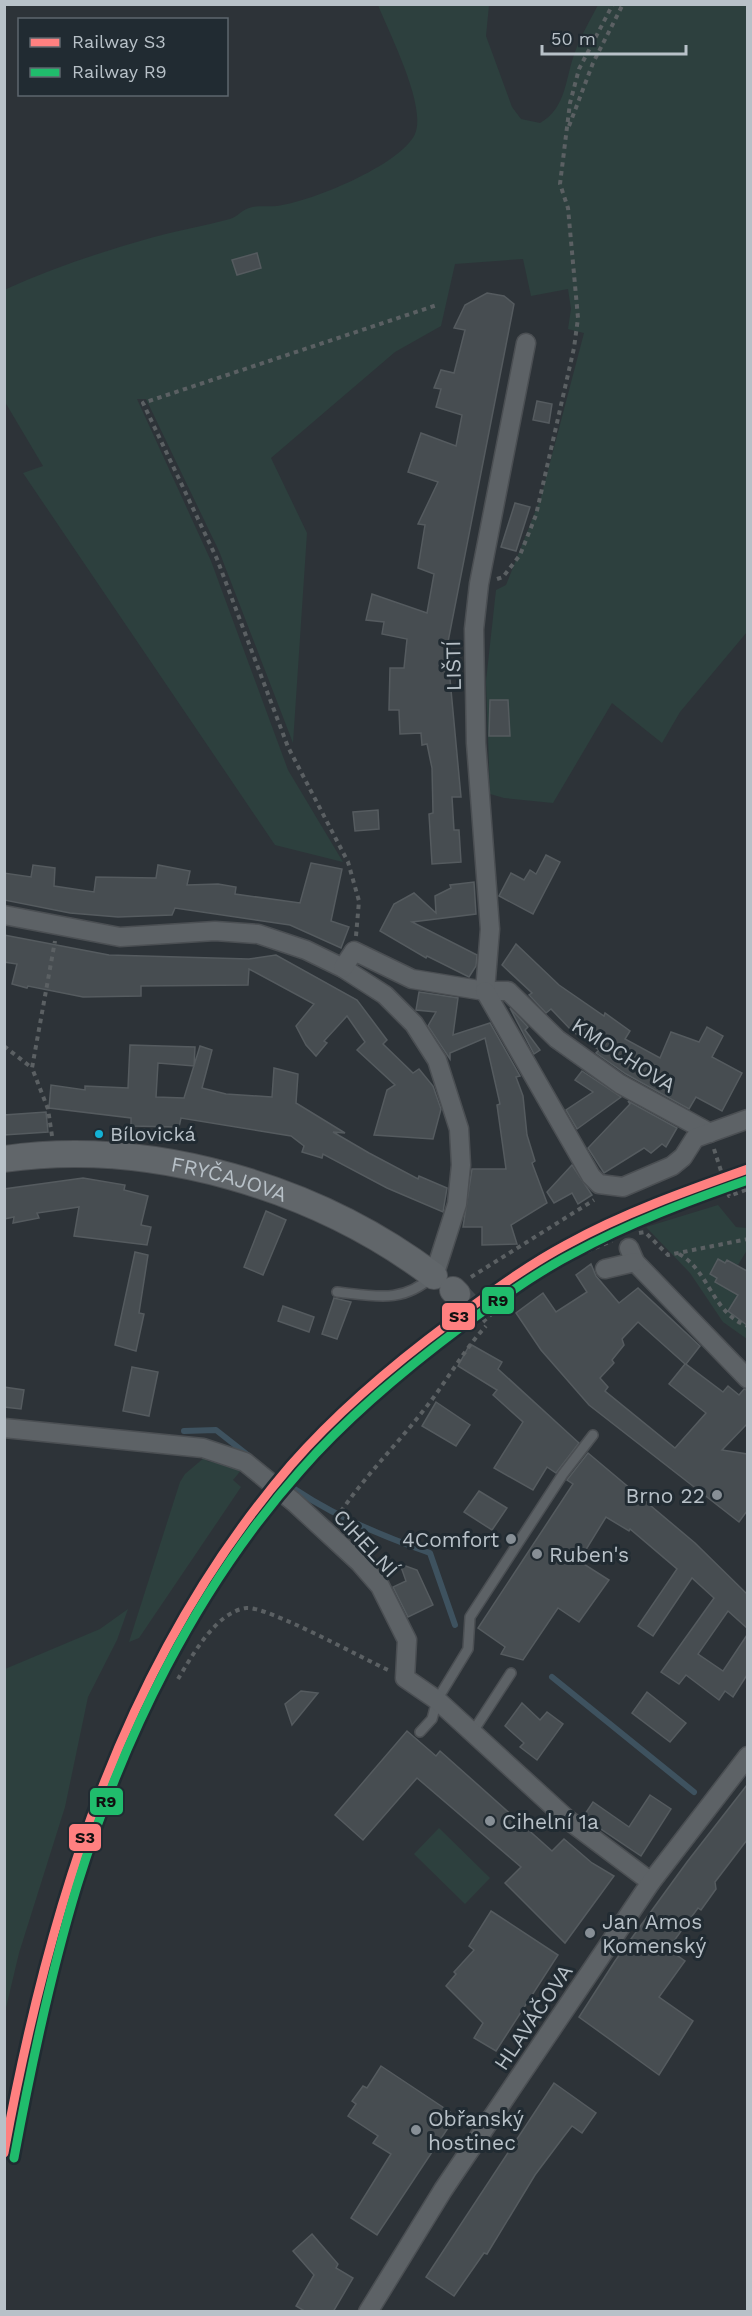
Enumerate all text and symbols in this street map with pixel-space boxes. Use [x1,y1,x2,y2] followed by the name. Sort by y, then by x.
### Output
[18,18,228,96] legend
[542,18,686,56] scale bar
[551,28,596,49] text: 50 m
[72,31,166,52] text: Railway S3
[72,61,167,82] text: Railway R9
[440,641,466,691] street label: LIŠTÍ
[567,1012,681,1098] street label: KMOCHOVA
[110,1122,196,1146] place label: Bílovická
[93,1128,105,1140] marker: Bílovická
[169,1151,291,1207] street label: FRYČAJOVA
[481,1286,515,1315] line badge: R9
[488,1291,509,1310] text: R9
[441,1302,476,1331] line badge: S3
[449,1307,469,1326] text: S3
[625,1483,705,1508] place label: Brno 22
[710,1488,724,1502] marker: Brno 22
[328,1504,404,1582] street label: CIHELNÍ
[402,1527,499,1552] place label: 4Comfort
[504,1532,518,1546] marker: 4Comfort
[549,1542,629,1567] place label: Ruben's
[530,1547,544,1561] marker: Ruben's
[89,1787,124,1816] line badge: R9
[96,1792,117,1811] text: R9
[502,1809,599,1834] place label: Cihelní 1a
[483,1814,497,1828] marker: Cihelní 1a
[68,1823,102,1852] line badge: S3
[75,1828,95,1847] text: S3
[602,1909,707,1958] place label: Jan Amos Komenský
[583,1926,597,1940] marker: Jan Amos Komenský
[488,1959,578,2075] street label: HLAVÁČOVA
[428,2106,524,2155] place label: Obřanský hostinec
[409,2123,423,2137] marker: Obřanský hostinec

